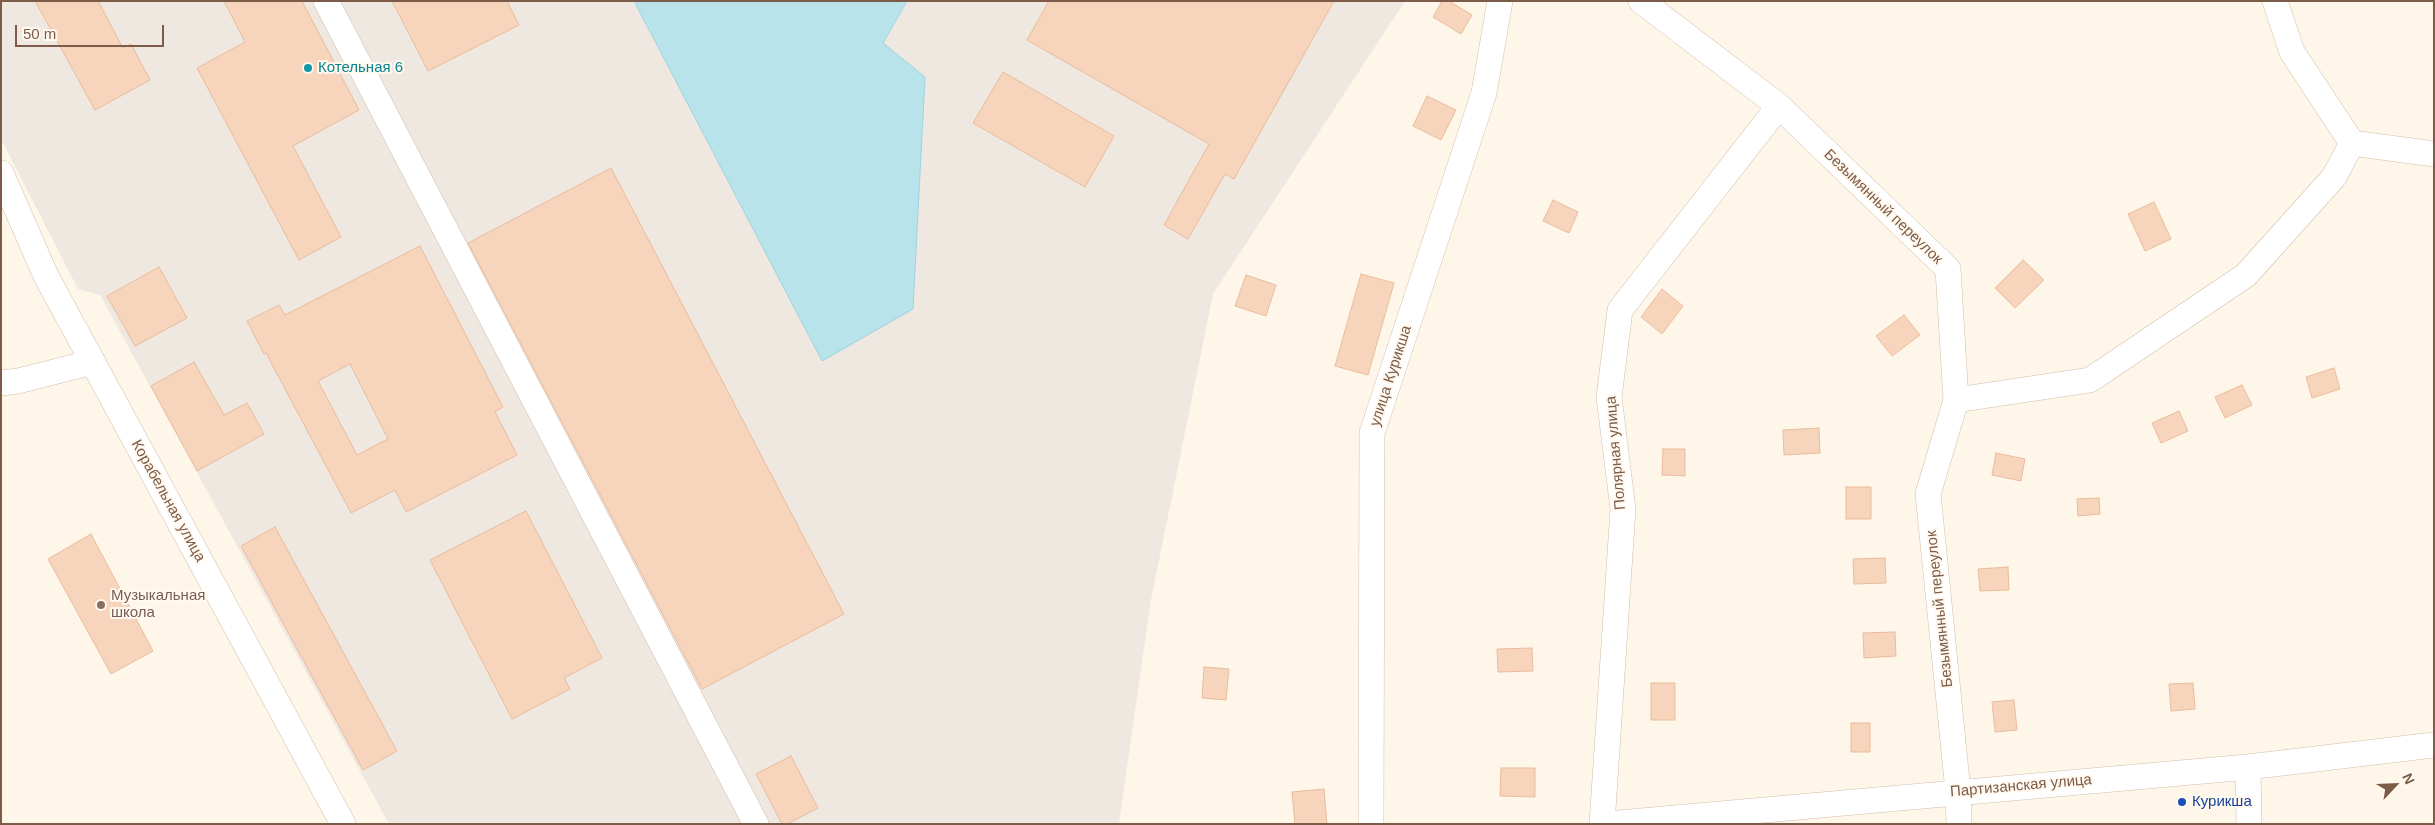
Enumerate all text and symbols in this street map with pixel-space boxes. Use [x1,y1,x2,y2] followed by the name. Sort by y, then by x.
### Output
[18,15,166,47] scale bar
[23,25,56,42] text: 50 m
[318,59,403,77] place label: Котельная 6
[302,62,314,74] marker: Котельная 6
[1820,146,1946,268] street label: Безымянный переулок
[1366,323,1416,429] street label: улица Курикша
[1602,395,1630,511] street label: Полярная улица
[127,437,209,565] street label: Корабельная улица
[1923,530,1957,688] street label: Безымянный переулок
[111,587,205,622] place label: Музыкальная школа
[95,599,107,611] marker: Музыкальная школа
[2370,760,2420,810] north arrow
[1949,771,2093,801] street label: Партизанская улица
[2399,771,2418,787] text: N
[2192,793,2252,811] place label: Курикша
[2176,796,2188,808] marker: Курикша

